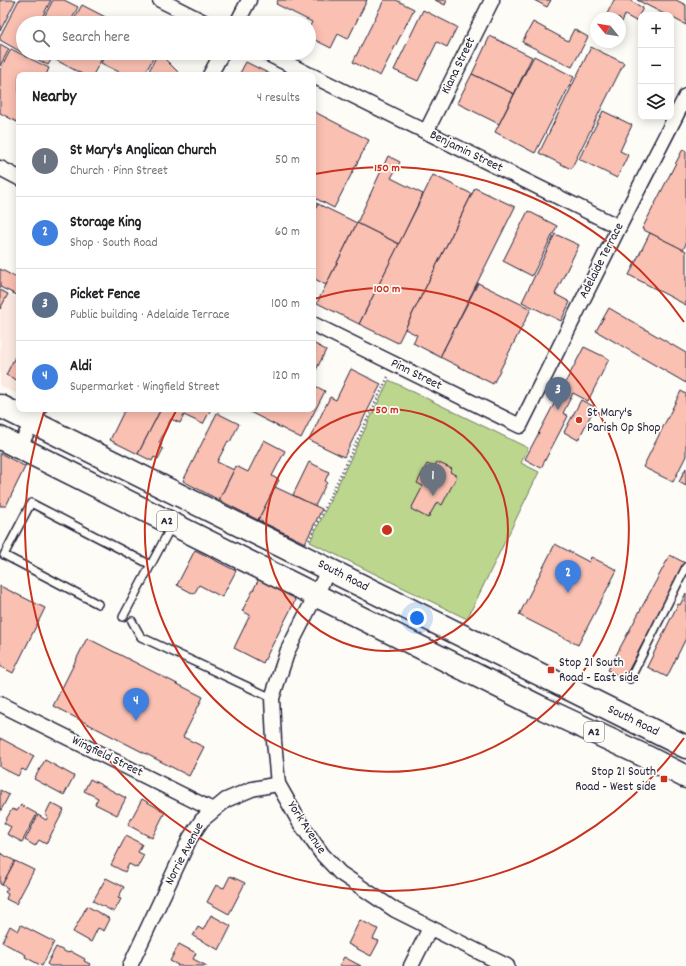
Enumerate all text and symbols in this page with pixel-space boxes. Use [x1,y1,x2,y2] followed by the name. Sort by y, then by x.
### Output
[590,12,626,48] north arrow
[638,12,674,120] map controls
[638,12,674,48] button: +
[16,16,316,60] search box
[30,27,52,49] icon: search
[62,27,130,49] text: Search here
[437,34,481,98] street label: Kiana Street
[638,48,674,84] button: −
[638,84,674,120] button: layers
[32,86,76,110] text: Nearby
[257,89,300,108] text: 4 results
[426,126,506,178] street label: Benjamin Street
[70,140,216,162] text: St Mary's Anglican Church
[44,151,46,170] text: 1
[275,151,300,170] text: 50 m
[374,160,400,177] text: 150 m
[70,162,168,181] text: Church · Pinn Street
[70,212,141,234] text: Storage King
[575,220,629,302] street label: Adelaide Terrace
[42,223,48,242] text: 2
[275,223,300,242] text: 60 m
[70,234,158,253] text: Shop · South Road
[374,281,400,298] text: 100 m
[70,284,140,306] text: Picket Fence
[42,295,48,314] text: 3
[271,295,300,314] text: 100 m
[70,306,230,325] text: Public building · Adelaide Terrace
[387,354,445,396] street label: Pinn Street
[70,356,92,378] text: Aldi
[42,367,48,386] text: 4
[272,367,300,386] text: 120 m
[545,377,571,410] pin: 3
[70,378,220,397] text: Supermarket · Wingfield Street
[375,402,399,419] text: 50 m
[587,404,661,438] place label: St Mary's Parish Op Shop
[574,415,584,425] marker: St Mary's Parish Op Shop
[420,463,446,496] pin: 1
[157,511,177,531] road number: A2
[380,523,394,537] centre of rings
[314,555,372,597] street label: South Road
[555,560,581,593] pin: 2
[407,608,427,628] your location
[559,654,639,688] place label: Stop 21 South Road - East side
[546,665,556,675] marker: Stop 21 South Road - East side
[123,688,149,721] pin: 4
[604,700,662,742] street label: South Road
[584,722,604,742] road number: A2
[68,732,146,783] street label: Wingfield Street
[575,763,656,797] place label: Stop 21 South Road - West side
[659,774,669,784] marker: Stop 21 South Road - West side
[282,798,330,858] street label: York Avenue
[161,819,210,889] street label: Norrie Avenue

